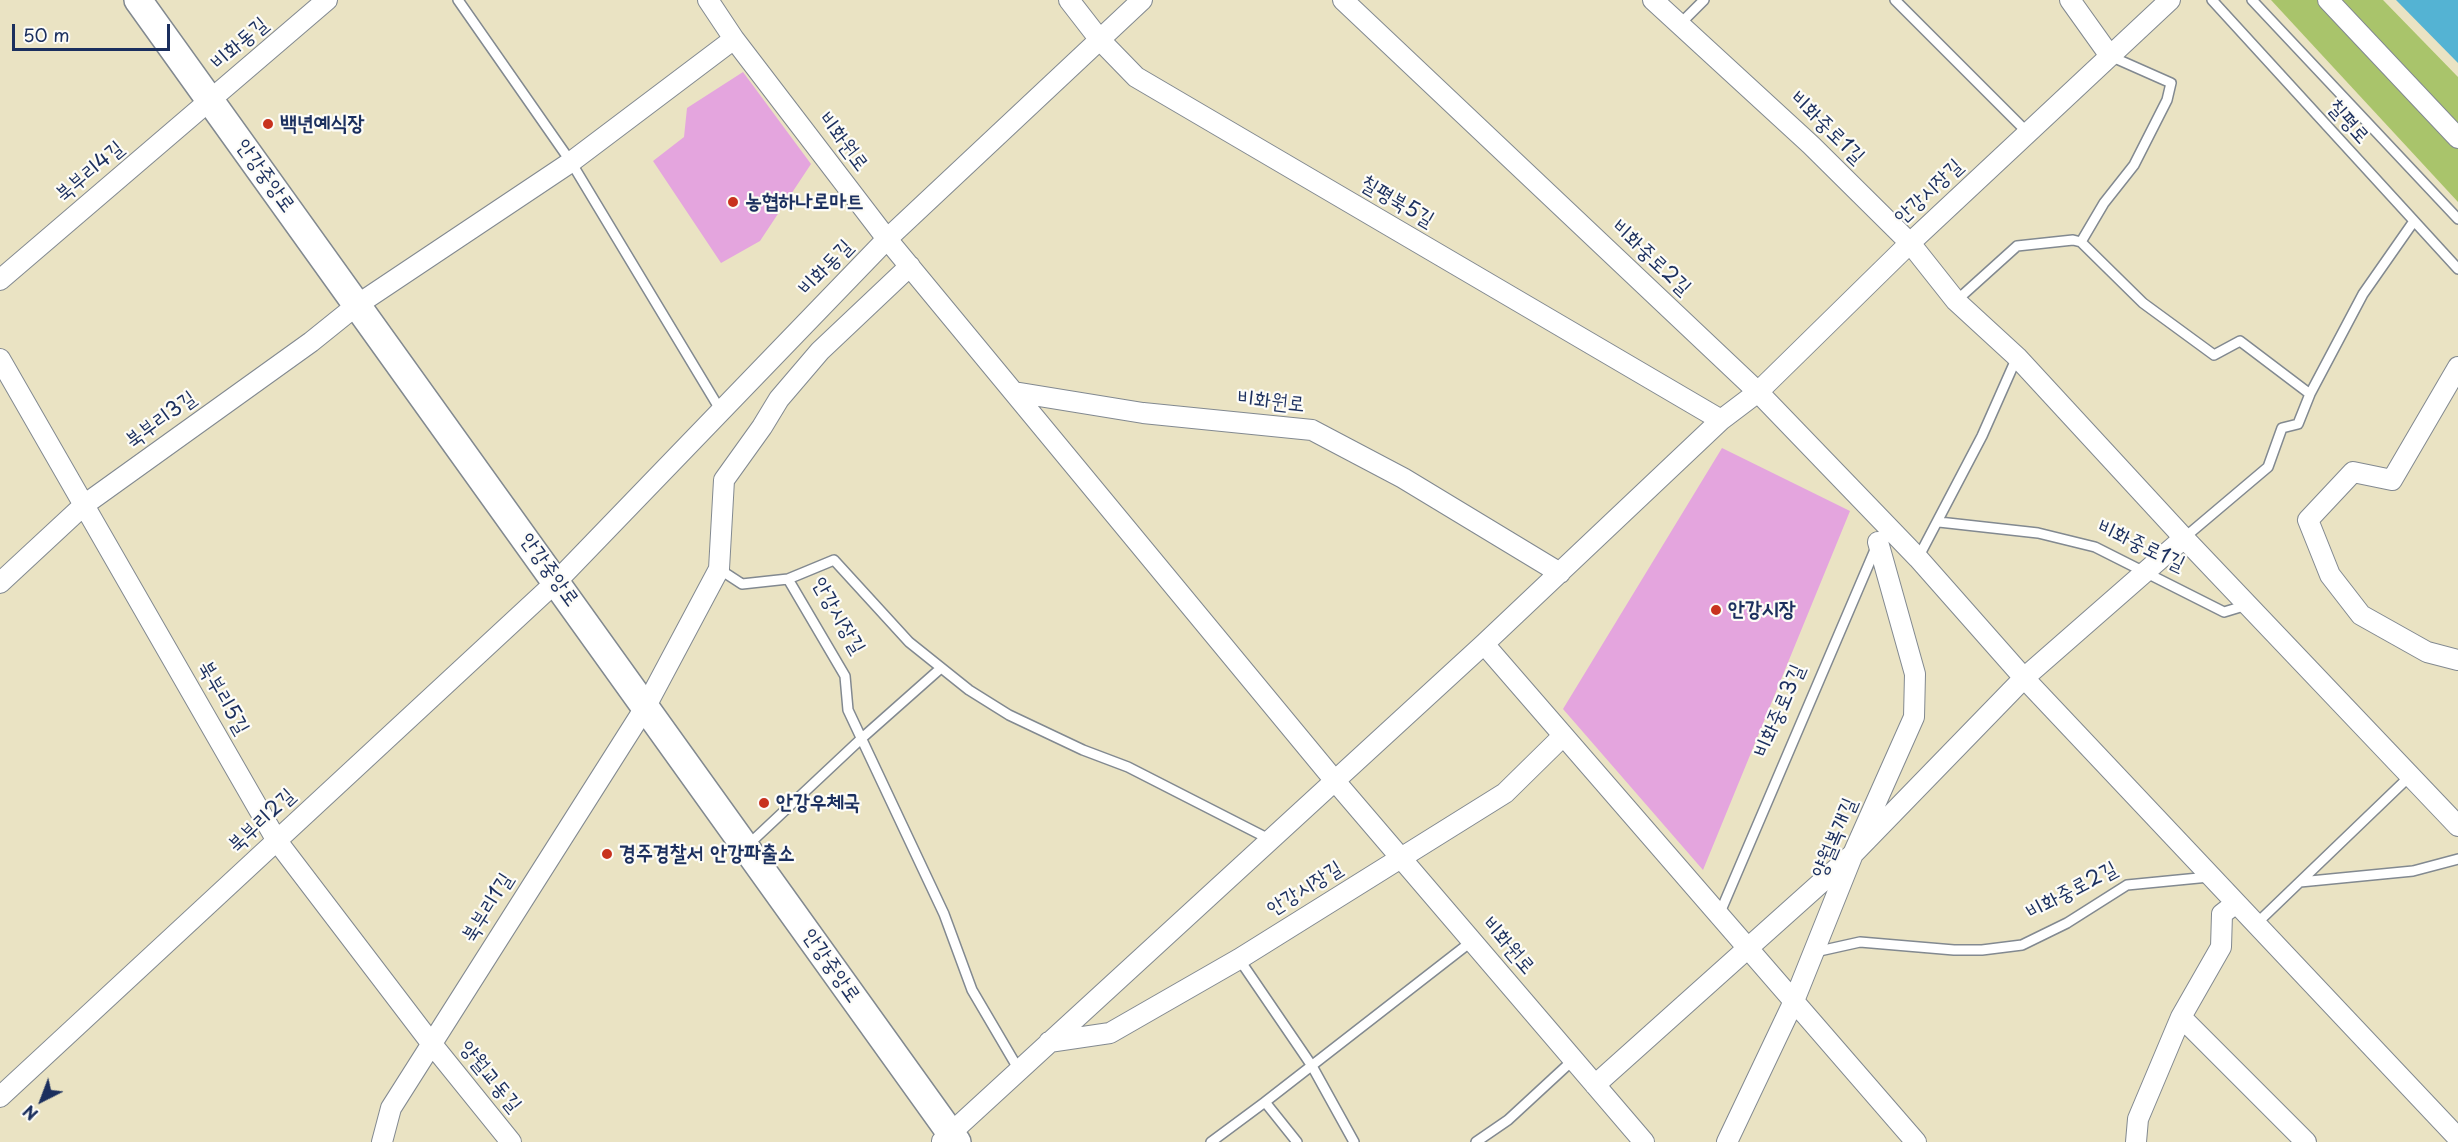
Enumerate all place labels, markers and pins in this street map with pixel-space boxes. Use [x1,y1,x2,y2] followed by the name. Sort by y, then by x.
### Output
[280,111,364,137] place label: 백년예식장
[261,117,275,131] marker: 백년예식장
[745,189,863,215] place label: 농협하나로마트
[726,195,740,209] marker: 농협하나로마트
[1728,597,1796,623] place label: 안강시장
[1709,603,1723,617] marker: 안강시장
[776,790,860,816] place label: 안강우체국
[757,796,771,810] marker: 안강우체국
[619,841,795,867] place label: 경주경찰서 안강파출소
[600,847,614,861] marker: 경주경찰서 안강파출소

